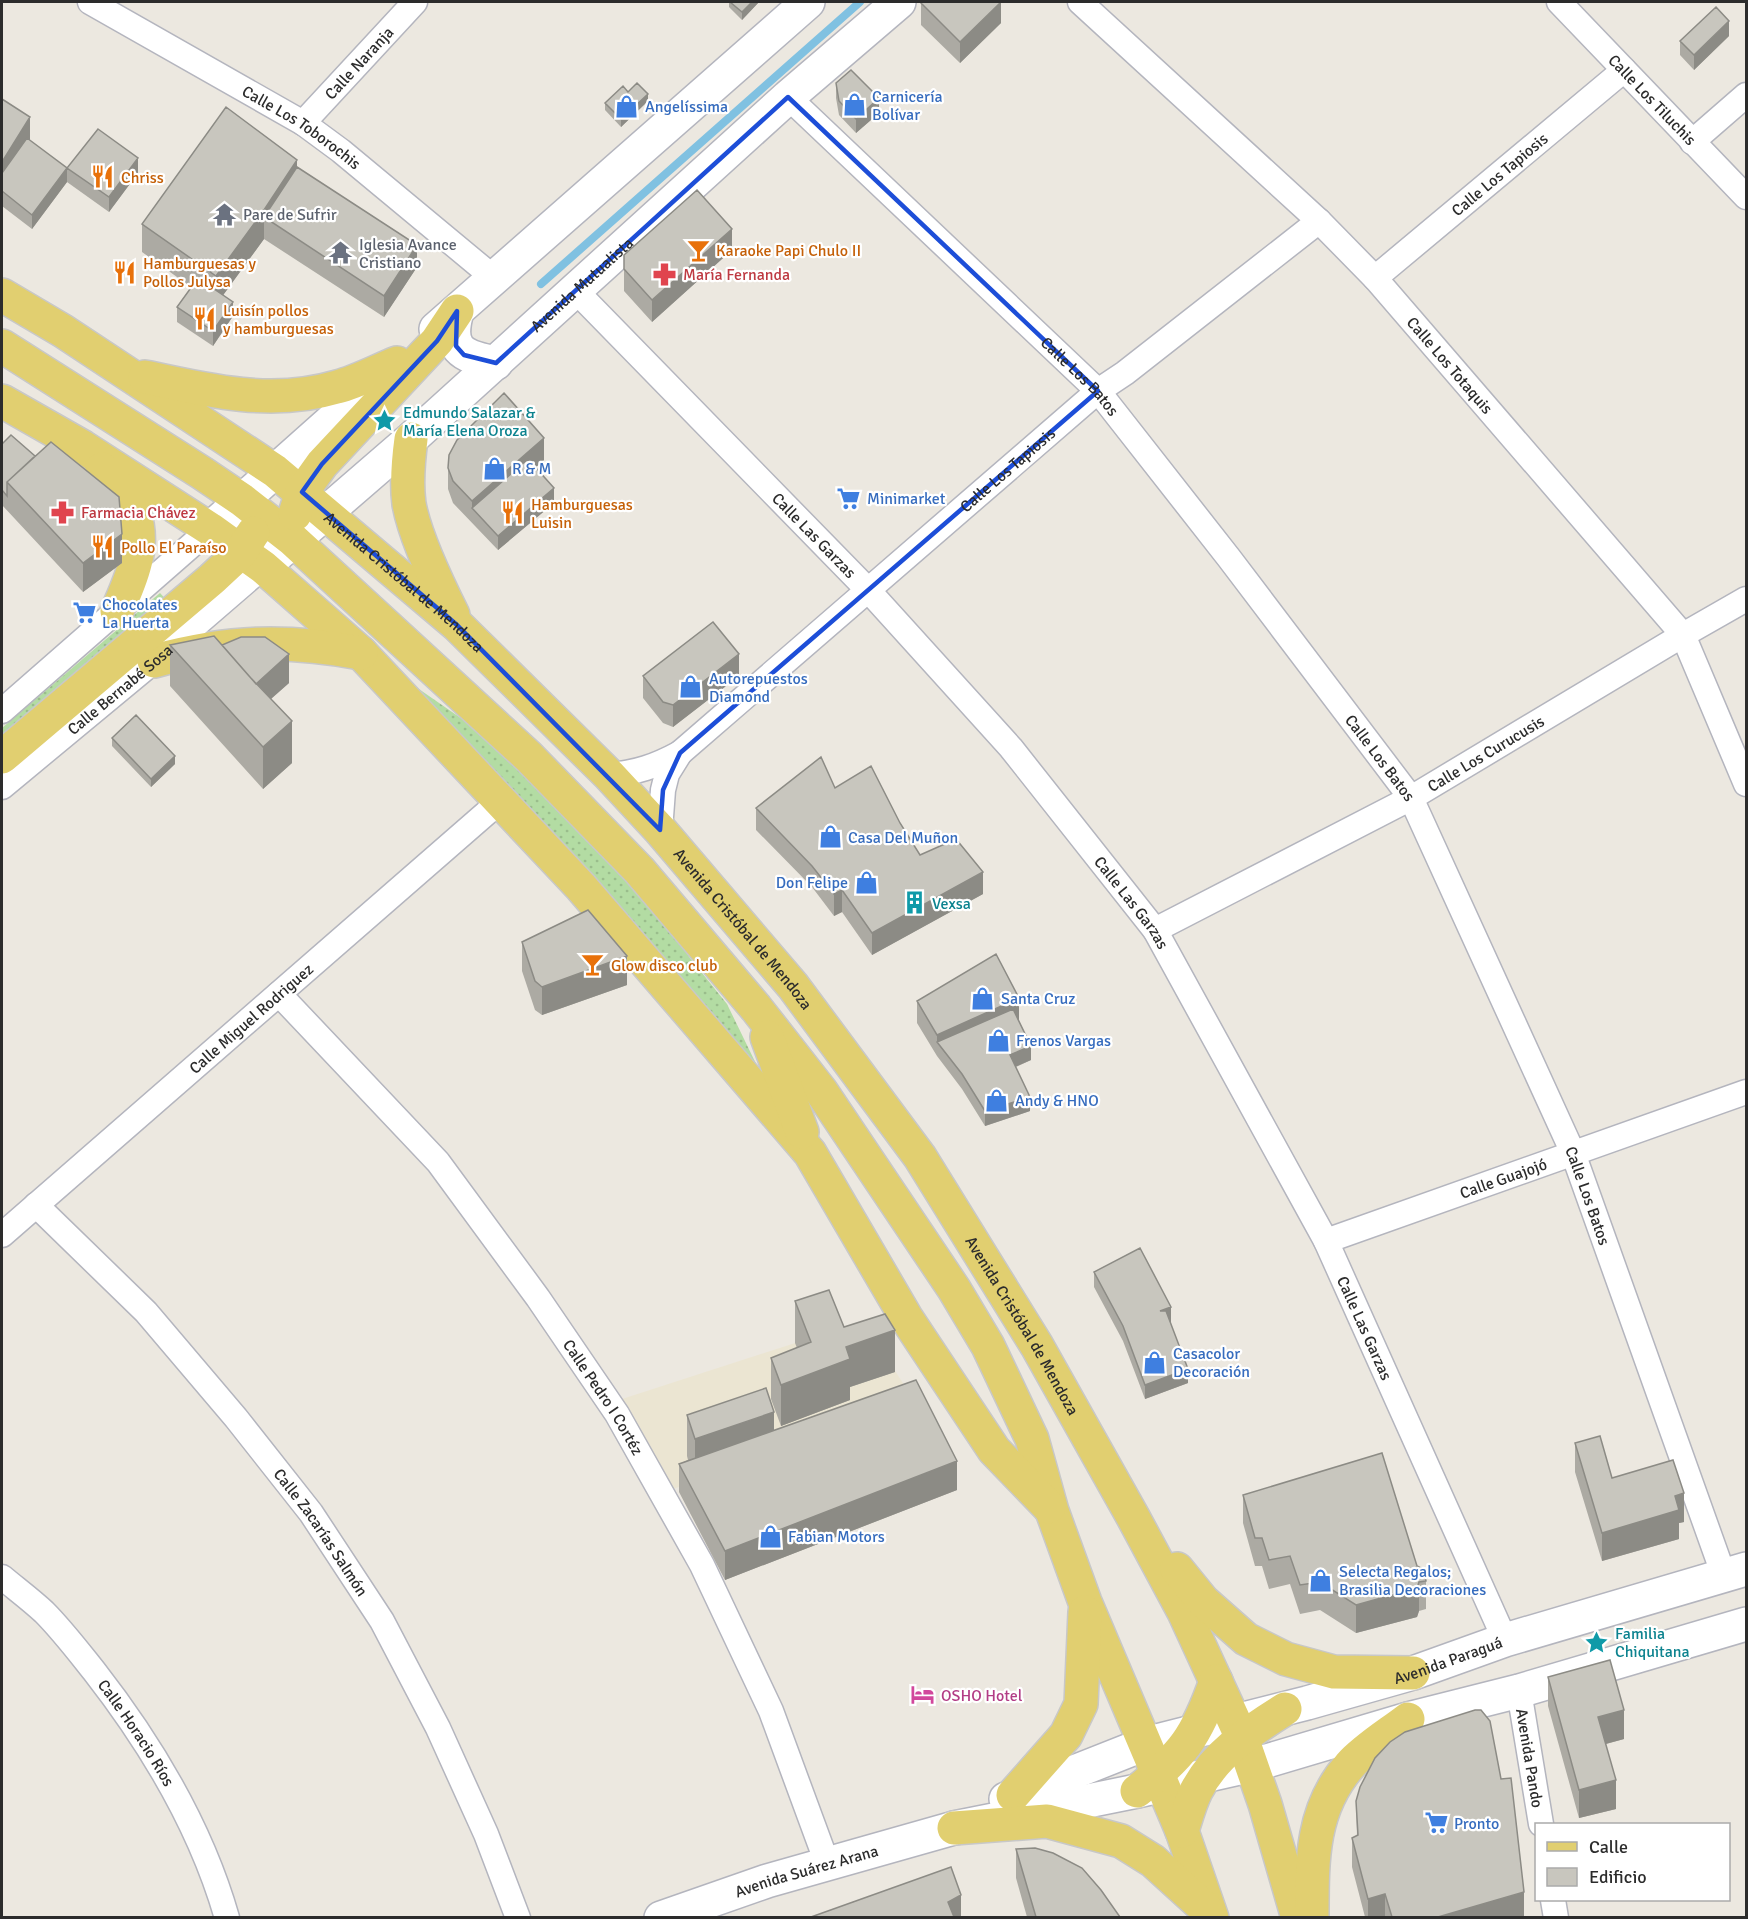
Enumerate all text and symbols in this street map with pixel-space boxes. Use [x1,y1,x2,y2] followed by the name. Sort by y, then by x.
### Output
[321,23,398,104] street label: Calle Naranja
[1604,51,1700,150] street label: Calle Los Tiluchis
[238,82,364,174] street label: Calle Los Toborochis
[872,87,943,125] place label: Carnicería Bolívar
[841,92,867,118] shop icon: Carnicería Bolívar
[614,93,640,119] shop icon: Angelíssima
[645,97,728,117] place label: Angelíssima
[1448,129,1552,221] street label: Calle Los Tapiosis
[90,164,116,190] restaurant icon: Chriss
[121,168,164,188] place label: Chriss
[212,201,238,227] temple icon: Pare de Sufrir
[243,205,337,225] place label: Pare de Sufrir
[527,233,638,337] street label: Avenida Mutualista
[359,235,457,273] place label: Iglesia Avance Cristiano
[685,237,711,263] bar icon: Karaoke Papi Chulo II
[328,240,354,266] temple icon: Iglesia Avance Cristiano
[716,241,861,261] place label: Karaoke Papi Chulo II
[143,254,256,292] place label: Hamburguesas y Pollos Julysa
[112,259,138,285] restaurant icon: Hamburguesas y Pollos Julysa
[652,261,678,287] pharmacy icon: María Fernanda
[683,265,790,285] place label: María Fernanda
[223,301,334,339] place label: Luisín pollos y hamburguesas
[192,306,218,332] restaurant icon: Luisín pollos y hamburguesas
[1402,313,1497,418] street label: Calle Los Totaquis
[1036,333,1123,420] street label: Calle Los Batos
[403,403,535,441] place label: Edmundo Salazar & María Elena Oroza
[372,408,398,434] place icon: Edmundo Salazar & María Elena Oroza
[956,424,1060,517] street label: Calle Los Tapiosis
[481,455,507,481] shop icon: R & M
[512,459,552,479] place label: R & M
[836,485,862,511] supermarket icon: Minimarket
[767,489,860,583] street label: Calle Las Garzas
[867,489,946,509] place label: Minimarket
[531,495,633,533] place label: Hamburguesas Luisin
[50,499,76,525] pharmacy icon: Farmacia Chávez
[500,500,526,526] restaurant icon: Hamburguesas Luisin
[81,503,196,523] place label: Farmacia Chávez
[319,508,488,657] street label: Avenida Cristóbal de Mendoza
[90,534,116,560] restaurant icon: Pollo El Paraíso
[121,538,227,558] place label: Pollo El Paraíso
[102,595,178,633] place label: Chocolates La Huerta
[71,600,97,626] supermarket icon: Chocolates La Huerta
[64,640,177,740] street label: Calle Bernabé Sosa
[709,669,808,707] place label: Autorepuestos Diamond
[678,674,704,700] shop icon: Autorepuestos Diamond
[1340,711,1419,806] street label: Calle Los Batos
[1424,711,1548,797] street label: Calle Los Curucusis
[817,824,843,850] shop icon: Casa Del Muñon
[848,828,958,848] place label: Casa Del Muñon
[669,844,816,1014] street label: Avenida Cristóbal de Mendoza
[1089,852,1173,953] street label: Calle Las Garzas
[853,869,879,895] shop icon: Don Felipe
[776,873,848,893] place label: Don Felipe
[901,890,927,916] building icon: Vexsa
[932,894,971,914] place label: Vexsa
[580,952,606,978] bar icon: Glow disco club
[611,956,717,976] place label: Glow disco club
[185,960,318,1078] street label: Calle Miguel Rodriguez
[970,985,996,1011] shop icon: Santa Cruz
[1001,989,1075,1009] place label: Santa Cruz
[985,1027,1011,1053] shop icon: Frenos Vargas
[1016,1031,1111,1051] place label: Frenos Vargas
[984,1087,1010,1113] shop icon: Andy & HNO
[1015,1091,1099,1111] place label: Andy & HNO
[1560,1143,1614,1248] street label: Calle Los Batos
[1457,1154,1550,1204] street label: Calle Guajojó
[960,1233,1083,1419] street label: Avenida Cristóbal de Mendoza
[1332,1273,1396,1383] street label: Calle Las Garzas
[558,1336,647,1459] street label: Calle Pedro I Cortéz
[1173,1344,1250,1382] place label: Casacolor Decoración
[1142,1349,1168,1375] shop icon: Casacolor Decoración
[269,1465,372,1600] street label: Calle Zacarías Salmón
[757,1523,783,1549] shop icon: Fabian Motors
[788,1527,885,1547] place label: Fabian Motors
[1339,1562,1486,1600] place label: Selecta Regalos; Brasilia Decoraciones
[1308,1567,1334,1593] shop icon: Selecta Regalos; Brasilia Decoraciones
[1615,1624,1690,1662] place label: Familia Chiquitana
[1584,1629,1610,1655] place icon: Familia Chiquitana
[1392,1633,1505,1689] street label: Avenida Paraguá
[93,1676,178,1790] street label: Calle Horacio Ríos
[910,1682,936,1708] hotel icon: OSHO Hotel
[941,1686,1023,1706] place label: OSHO Hotel
[1511,1707,1547,1809] street label: Avenida Pando
[1423,1810,1449,1836] supermarket icon: Pronto
[1454,1814,1499,1834] place label: Pronto
[1535,1823,1730,1901] legend
[1589,1836,1628,1858] text: Calle
[732,1841,881,1902] street label: Avenida Suárez Arana
[1589,1866,1647,1888] text: Edificio

